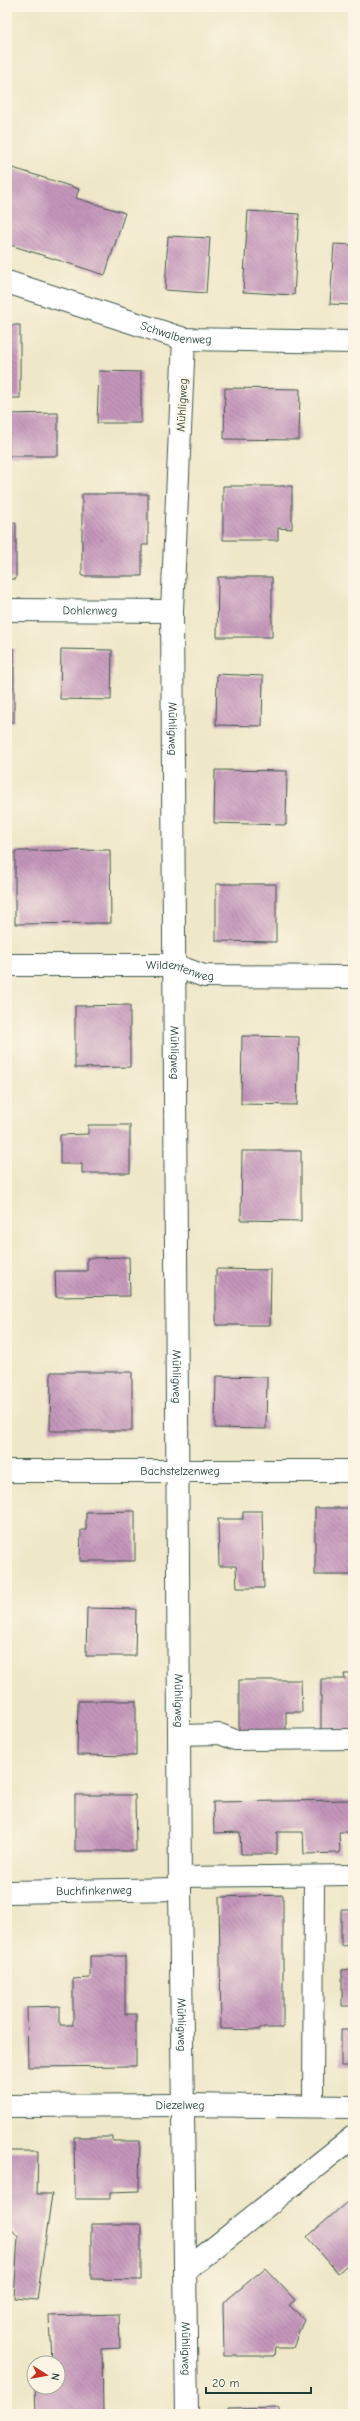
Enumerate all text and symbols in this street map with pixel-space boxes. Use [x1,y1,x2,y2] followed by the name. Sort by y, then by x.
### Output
[139,318,212,346] street label: Schwalbenweg
[174,378,190,432] street label: Mühligweg
[62,603,118,618] street label: Dohlenweg
[166,702,180,756] street label: Mühligweg
[146,958,214,983] street label: Wildentenweg
[168,1026,182,1080] street label: Mühligweg
[170,1350,184,1404] street label: Mühligweg
[140,1464,220,1478] street label: Bachstelzenweg
[172,1674,186,1728] street label: Mühligweg
[56,1883,132,1898] street label: Buchfinkenweg
[174,1998,189,2052] street label: Mühligweg
[155,2098,205,2112] street label: Diezelweg
[179,2322,193,2376] street label: Mühligweg
[26,2355,66,2395] north arrow
[206,2369,311,2395] scale bar
[48,2372,62,2382] text: N
[212,2376,240,2390] text: 20 m

